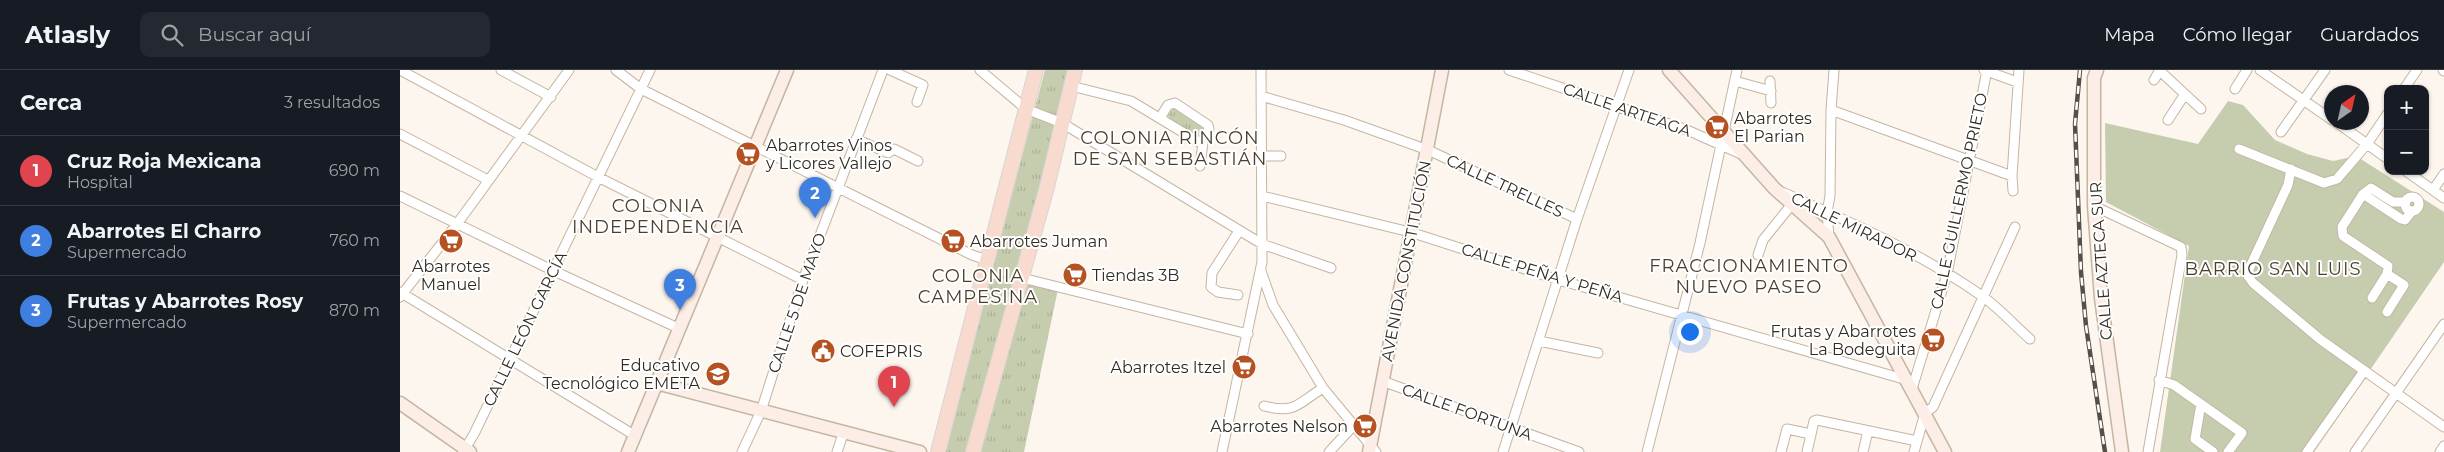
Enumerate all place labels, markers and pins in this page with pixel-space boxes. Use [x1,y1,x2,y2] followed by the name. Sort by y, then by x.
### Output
[1734,109,1812,146] place label: Abarrotes El Parian
[1704,114,1730,140] supermarket icon: Abarrotes El Parian
[765,136,892,173] place label: Abarrotes Vinos y Licores Vallejo
[735,141,761,167] supermarket icon: Abarrotes Vinos y Licores Vallejo
[799,177,831,218] pin: 2
[438,228,464,254] supermarket icon: Abarrotes Manuel
[940,228,966,254] supermarket icon: Abarrotes Juman
[970,232,1108,251] place label: Abarrotes Juman
[412,257,490,294] place label: Abarrotes Manuel
[1062,262,1088,288] supermarket icon: Tiendas 3B
[1092,266,1179,285] place label: Tiendas 3B
[664,269,696,310] pin: 3
[1770,322,1916,359] place label: Frutas y Abarrotes La Bodeguita
[1920,327,1946,353] supermarket icon: Frutas y Abarrotes La Bodeguita
[810,338,836,364] public building icon: COFEPRIS
[840,342,923,361] place label: COFEPRIS
[1231,354,1257,380] supermarket icon: Abarrotes Itzel
[543,356,701,393] place label: Educativo Tecnológico EMETA
[1111,358,1226,377] place label: Abarrotes Itzel
[705,361,731,387] school or university icon: Educativo Tecnológico EMETA
[878,366,910,407] pin: 1
[1352,413,1378,439] supermarket icon: Abarrotes Nelson
[1210,417,1348,436] place label: Abarrotes Nelson

